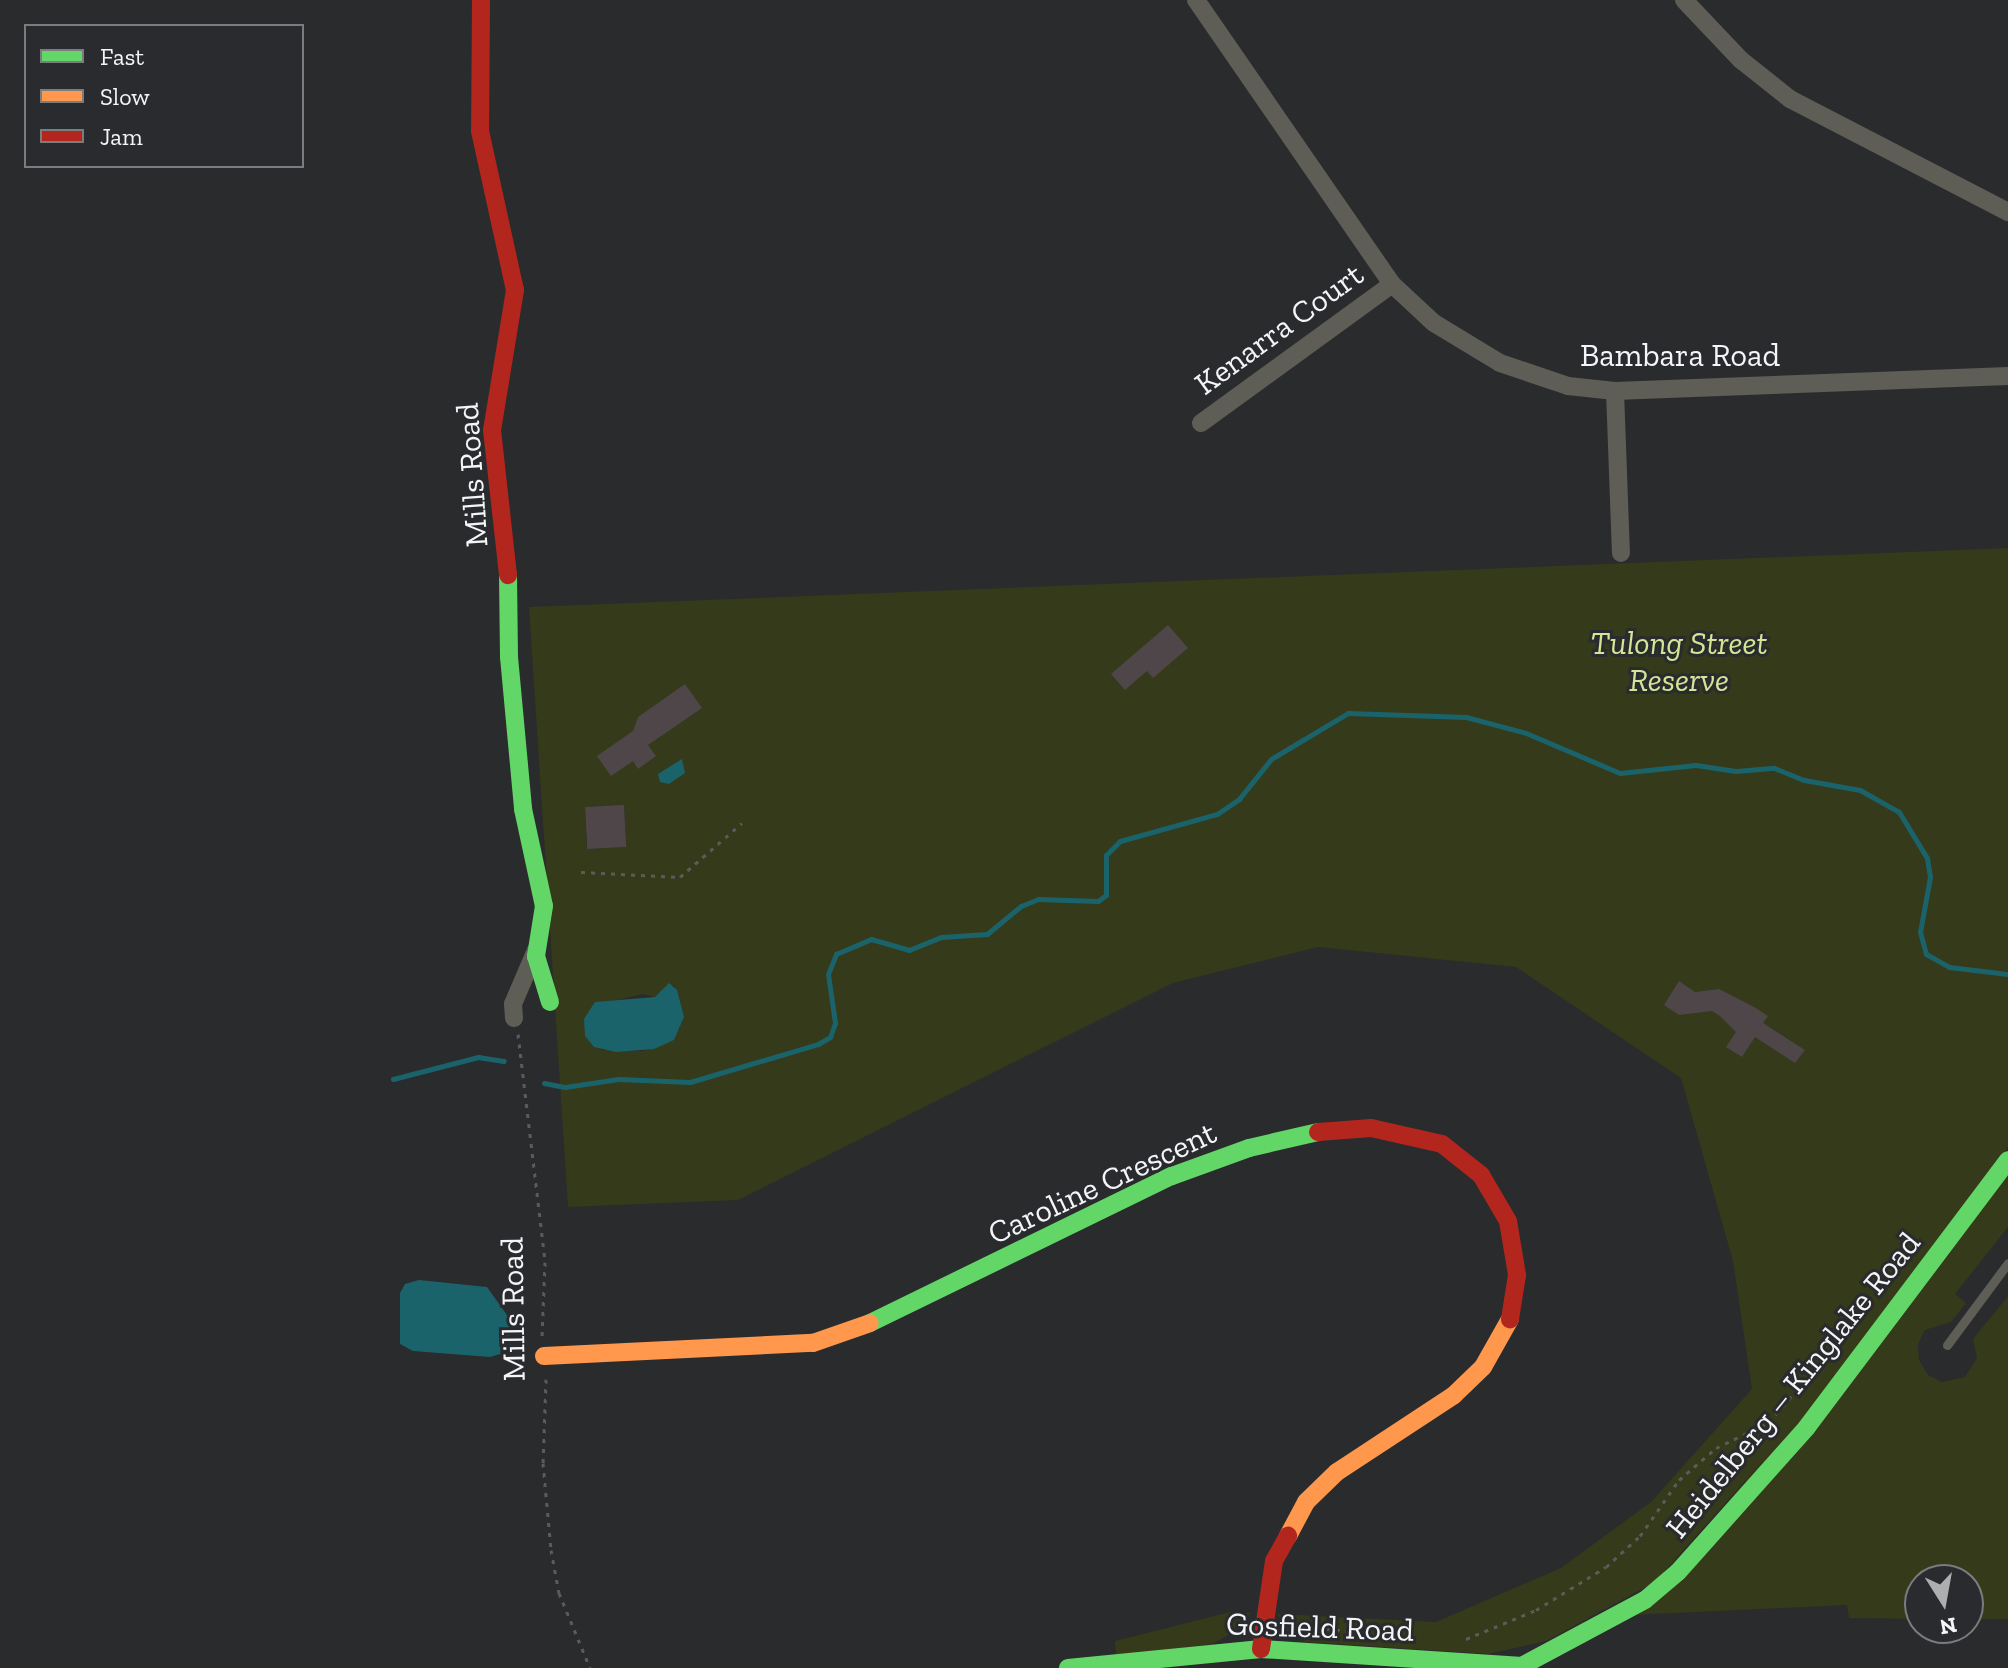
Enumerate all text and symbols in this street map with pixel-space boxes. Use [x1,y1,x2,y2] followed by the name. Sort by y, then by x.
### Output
[24,24,304,168] legend
[100,42,144,71] text: Fast
[100,82,150,111] text: Slow
[100,122,143,151] text: Jam
[1187,255,1371,403] street label: Kenarra Court
[1580,336,1780,374] street label: Bambara Road
[448,402,496,548] street label: Mills Road
[1591,625,1767,700] park label: Tulong Street Reserve
[982,1113,1222,1253] street label: Caroline Crescent
[1658,1224,1928,1546] street label: Heidelberg – Kinglake Road
[493,1237,533,1381] street label: Mills Road
[1904,1564,1984,1644] north arrow
[1225,1605,1415,1649] street label: Gosfield Road
[1938,1611,1959,1641] text: N

